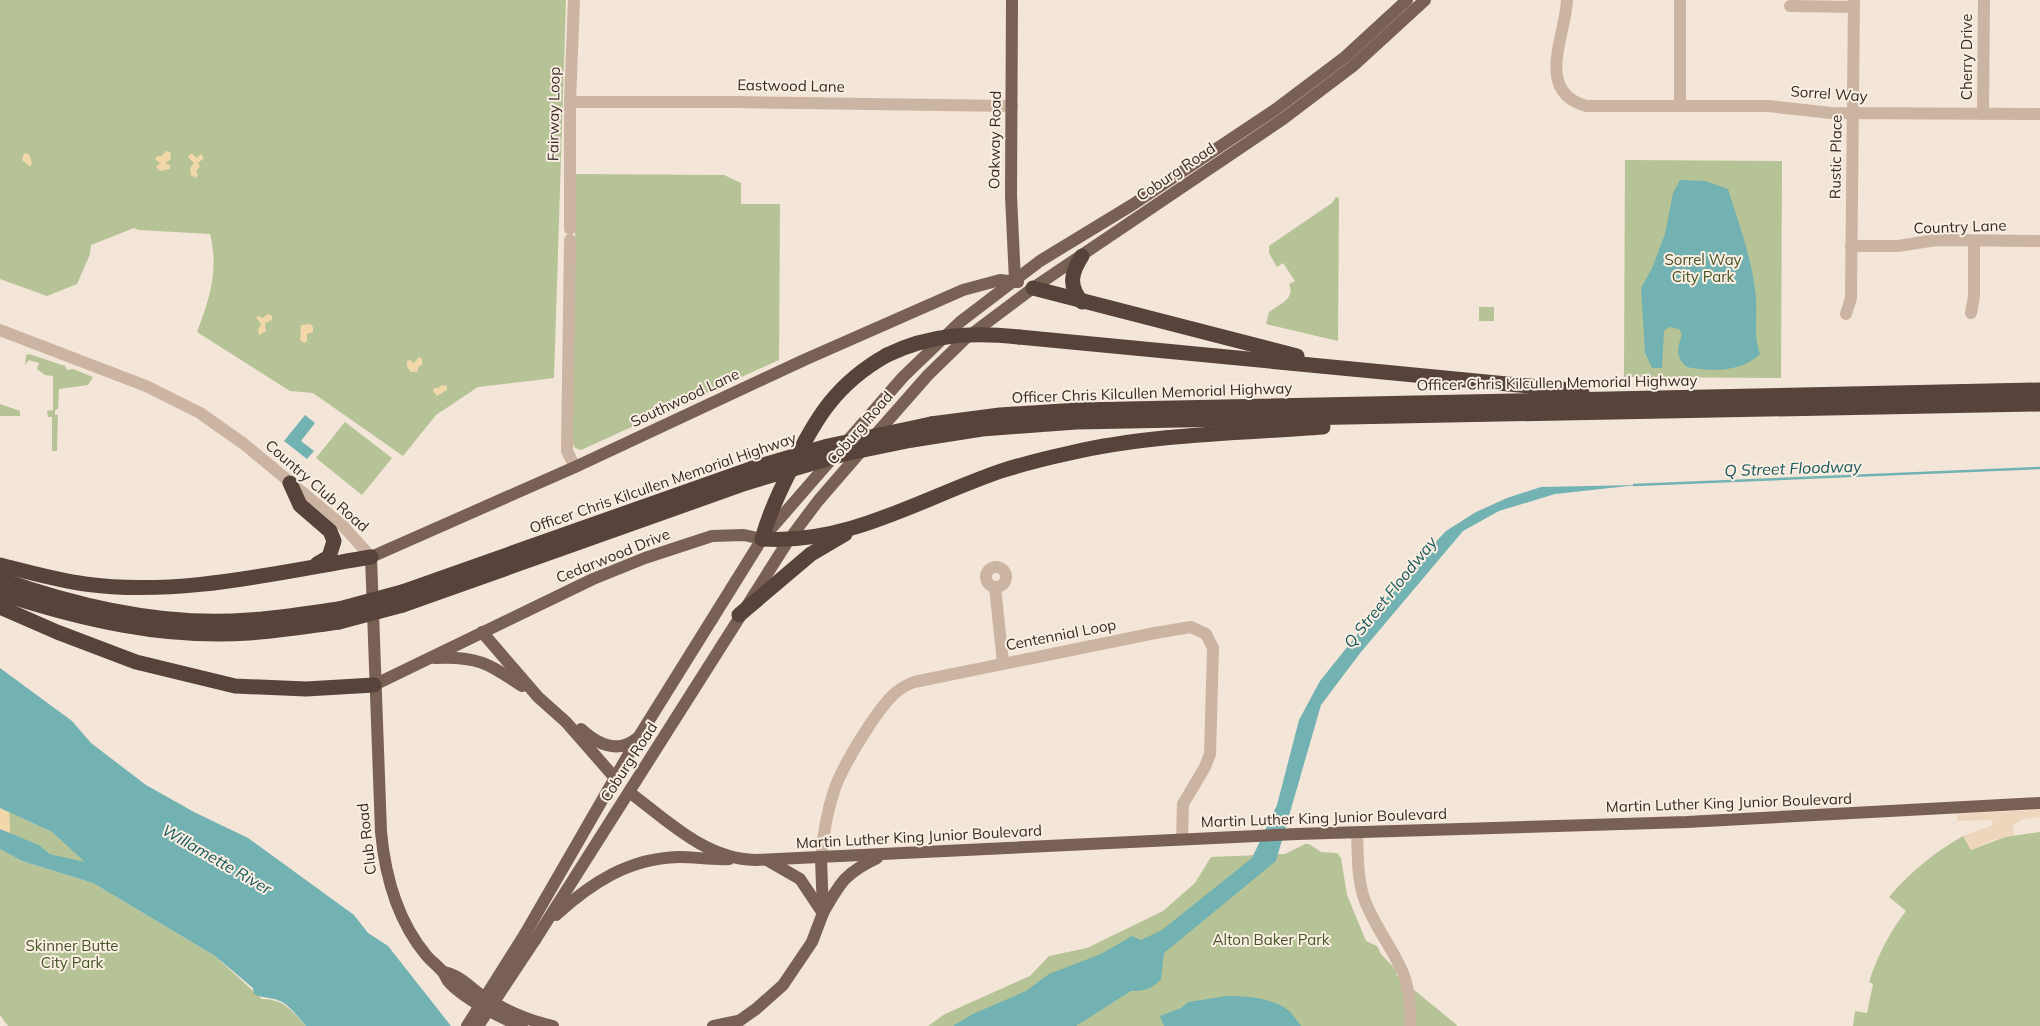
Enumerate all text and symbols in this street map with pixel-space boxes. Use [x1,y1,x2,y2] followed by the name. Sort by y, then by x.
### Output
[1957,14,1976,100] street label: Cherry Drive
[543,67,564,161] street label: Fairway Loop
[737,75,845,96] street label: Eastwood Lane
[1790,81,1868,106] street label: Sorrel Way
[984,91,1005,189] street label: Oakway Road
[1825,115,1846,199] street label: Rustic Place
[1133,138,1219,205] street label: Coburg Road
[1913,215,2007,238] street label: Country Lane
[1664,250,1742,286] park label: Sorrel Way City Park
[627,364,742,431] street label: Southwood Lane
[1416,371,1698,394] street label: Officer Chris Kilcullen Memorial Highway
[1011,378,1293,407] street label: Officer Chris Kilcullen Memorial Highway
[823,387,897,468] street label: Coburg Road
[527,428,799,537] street label: Officer Chris Kilcullen Memorial Highway
[262,435,373,536] street label: Country Club Road
[1724,456,1862,480] water label: Q Street Floodway
[553,524,672,587] street label: Cedarwood Drive
[1339,532,1441,652] water label: Q Street Floodway
[1004,615,1118,655] street label: Centennial Loop
[596,718,661,805] street label: Coburg Road
[1606,789,1852,816] street label: Martin Luther King Junior Boulevard
[353,802,380,876] street label: Club Road
[1201,804,1447,831] street label: Martin Luther King Junior Boulevard
[159,820,276,899] water label: Willamette River
[795,821,1043,852] street label: Martin Luther King Junior Boulevard
[1213,930,1330,949] park label: Alton Baker Park
[26,936,118,972] park label: Skinner Butte City Park

